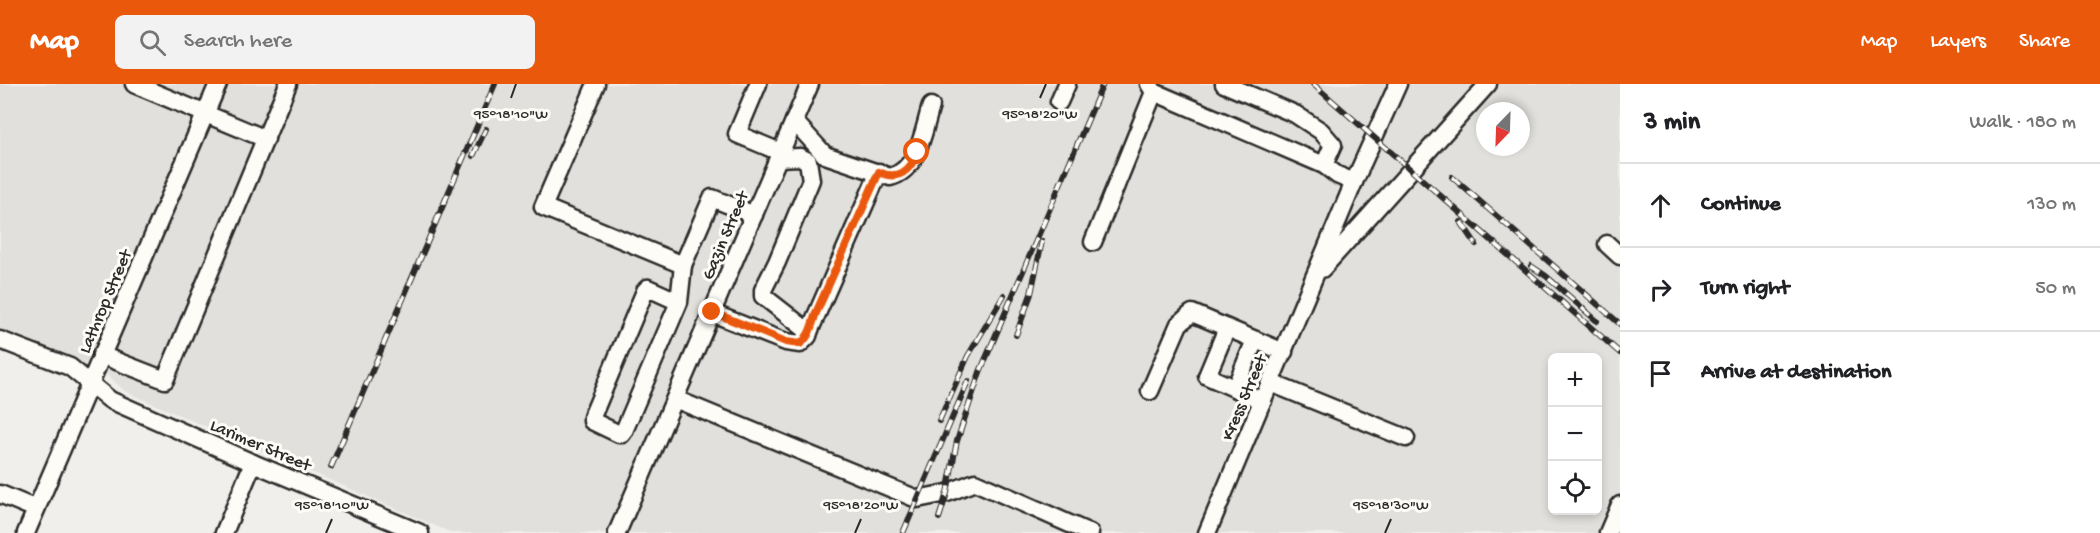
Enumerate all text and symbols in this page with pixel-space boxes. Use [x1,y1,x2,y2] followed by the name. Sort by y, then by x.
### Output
[115,15,535,69] search box
[30,26,79,59] text: Map
[136,26,169,59] icon: search
[184,29,292,55] text: Search here
[1861,30,1897,55] text: Map
[1930,30,1986,55] text: Layers
[2019,30,2070,55] text: Share
[1476,102,1530,156] north arrow
[473,106,548,124] text: 95°18'10"W
[1001,106,1078,124] text: 95°18'20"W
[1644,108,1700,139] text: 3 min
[1969,112,2076,135] text: Walk · 180 m
[903,138,929,164] route start
[698,187,755,283] street label: Gazin Street
[1644,189,1677,222] icon: ahead
[1701,192,1781,218] text: Continue
[2027,194,2076,217] text: 130 m
[75,246,138,357] street label: Lathrop Street
[1644,273,1677,306] icon: right
[1701,276,1789,302] text: Turn right
[2035,278,2076,301] text: 50 m
[698,298,724,324] route end
[1218,350,1273,444] street label: Kress Street
[1548,353,1602,515] map controls
[1548,353,1602,407] button: +
[1644,357,1677,390] icon: arrive
[1701,360,1891,386] text: Arrive at destination
[1548,407,1602,461] button: −
[206,416,315,478] street label: Larimer Street
[1548,461,1602,515] button: locate
[294,497,369,515] text: 95°18'10"W
[822,497,899,515] text: 95°18'20"W
[1352,497,1429,515] text: 95°18'30"W

